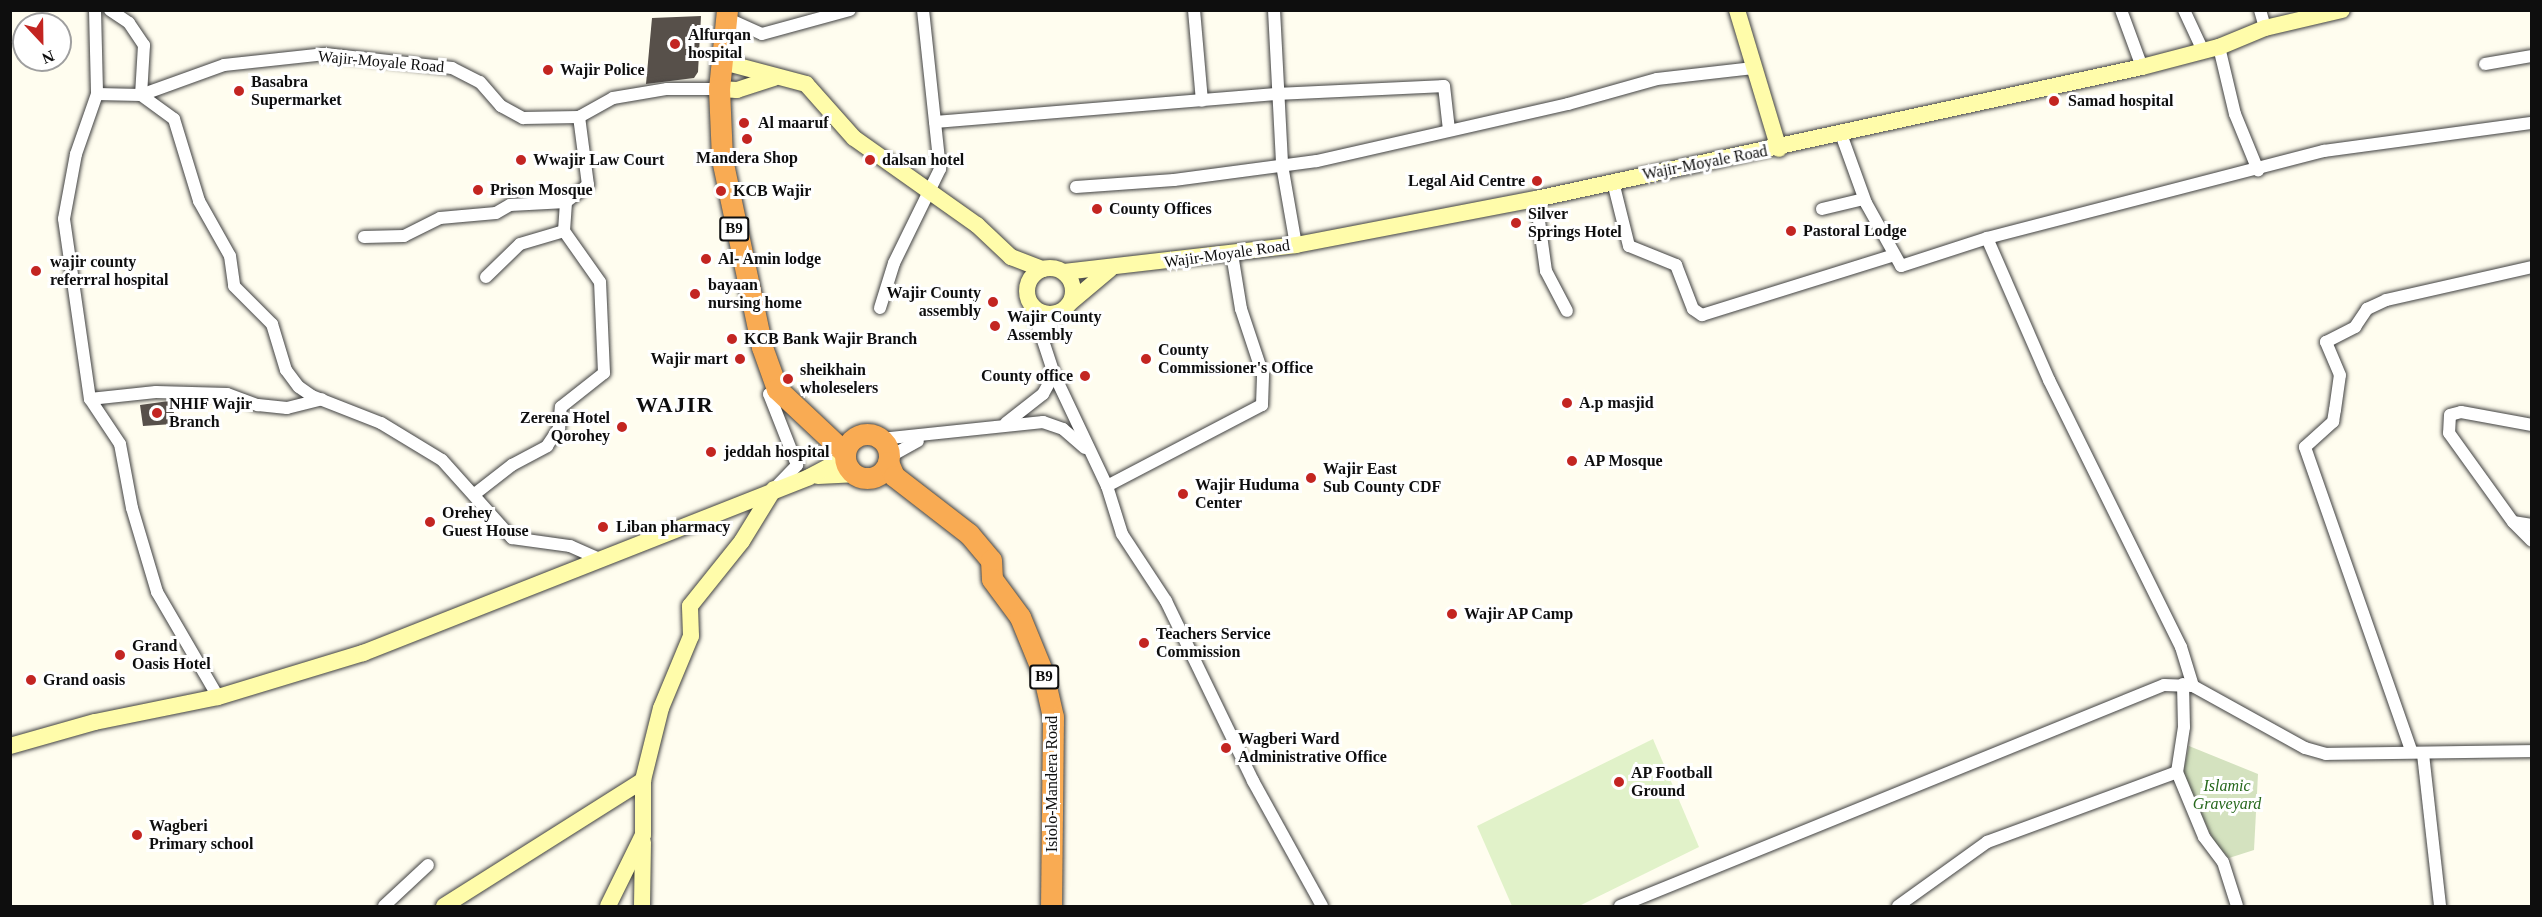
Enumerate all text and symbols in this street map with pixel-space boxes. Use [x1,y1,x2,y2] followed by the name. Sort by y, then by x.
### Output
[12,12,72,72] north arrow
[688,25,751,63] place label: Alfurqan hospital
[666,35,684,53] marker: Alfurqan hospital
[40,47,57,67] text: N
[317,47,445,77] street label: Wajir-Moyale Road
[560,60,645,80] place label: Wajir Police
[541,63,555,77] marker: Wajir Police
[251,72,342,110] place label: Basabra Supermarket
[232,84,246,98] marker: Basabra Supermarket
[2068,91,2173,111] place label: Samad hospital
[2045,92,2063,110] marker: Samad hospital
[758,113,829,133] place label: Al maaruf
[735,114,753,132] marker: Al maaruf
[740,132,754,146] marker: Mandera Shop
[1641,141,1769,185] street label: Wajir-Moyale Road
[696,148,798,168] place label: Mandera Shop
[533,150,665,170] place label: Wwajir Law Court
[882,150,964,170] place label: dalsan hotel
[514,153,528,167] marker: Wwajir Law Court
[863,153,877,167] marker: dalsan hotel
[1407,171,1525,191] place label: Legal Aid Centre
[1530,174,1544,188] marker: Legal Aid Centre
[490,180,593,200] place label: Prison Mosque
[733,181,812,201] place label: KCB Wajir
[471,183,485,197] marker: Prison Mosque
[714,184,728,198] marker: KCB Wajir
[1109,199,1212,219] place label: County Offices
[1090,202,1104,216] marker: County Offices
[1528,204,1622,242] place label: Silver Springs Hotel
[1509,216,1523,230] marker: Silver Springs Hotel
[719,217,749,241] road number: B9
[1803,221,1907,241] place label: Pastoral Lodge
[1784,224,1798,238] marker: Pastoral Lodge
[1163,236,1291,272] street label: Wajir-Moyale Road
[718,249,822,269] place label: Al- Amin lodge
[50,252,168,290] place label: wajir county referrral hospital
[699,252,713,266] marker: Al- Amin lodge
[27,262,45,280] marker: wajir county referrral hospital
[708,275,802,313] place label: bayaan nursing home
[886,283,981,321] place label: Wajir County assembly
[686,285,704,303] marker: bayaan nursing home
[986,295,1000,309] marker: Wajir County assembly
[1007,307,1102,345] place label: Wajir County Assembly
[988,319,1002,333] marker: Wajir County Assembly
[744,329,918,349] place label: KCB Bank Wajir Branch
[725,332,739,346] marker: KCB Bank Wajir Branch
[1158,340,1313,378] place label: County Commissioner's Office
[650,349,728,369] place label: Wajir mart
[733,352,747,366] marker: Wajir mart
[1139,352,1153,366] marker: County Commissioner's Office
[800,360,878,398] place label: sheikhain wholeselers
[981,366,1073,386] place label: County office
[1078,369,1092,383] marker: County office
[781,372,795,386] marker: sheikhain wholeselers
[636,392,714,418] district label: WAJIR
[1579,393,1654,413] place label: A.p masjid
[169,394,253,432] place label: NHIF Wajir Branch
[1560,396,1574,410] marker: A.p masjid
[150,406,164,420] marker: NHIF Wajir Branch
[520,408,610,446] place label: Zerena Hotel Qorohey
[615,420,629,434] marker: Zerena Hotel Qorohey
[724,442,829,462] place label: jeddah hospital
[702,443,720,461] marker: jeddah hospital
[1584,451,1664,471] place label: AP Mosque
[1565,454,1579,468] marker: AP Mosque
[1323,459,1441,497] place label: Wajir East Sub County CDF
[1304,471,1318,485] marker: Wajir East Sub County CDF
[1195,475,1299,513] place label: Wajir Huduma Center
[1176,487,1190,501] marker: Wajir Huduma Center
[442,503,529,541] place label: Orehey Guest House
[423,515,437,529] marker: Orehey Guest House
[616,517,730,537] place label: Liban pharmacy
[594,518,612,536] marker: Liban pharmacy
[1464,604,1575,624] place label: Wajir AP Camp
[1445,607,1459,621] marker: Wajir AP Camp
[1156,624,1270,662] place label: Teachers Service Commission
[132,636,211,674] place label: Grand Oasis Hotel
[1137,636,1151,650] marker: Teachers Service Commission
[113,648,127,662] marker: Grand Oasis Hotel
[1029,665,1059,689] road number: B9
[43,670,125,690] place label: Grand oasis
[24,673,38,687] marker: Grand oasis
[1042,716,1062,852] street label: Isiolo-Mandera Road
[1238,729,1387,767] place label: Wagberi Ward Administrative Office
[1219,741,1233,755] marker: Wagberi Ward Administrative Office
[1631,763,1713,801] place label: AP Football Ground
[1612,775,1626,789] marker: AP Football Ground
[2193,776,2261,814] park label: Islamic Graveyard
[149,816,253,854] place label: Wagberi Primary school
[130,828,144,842] marker: Wagberi Primary school

